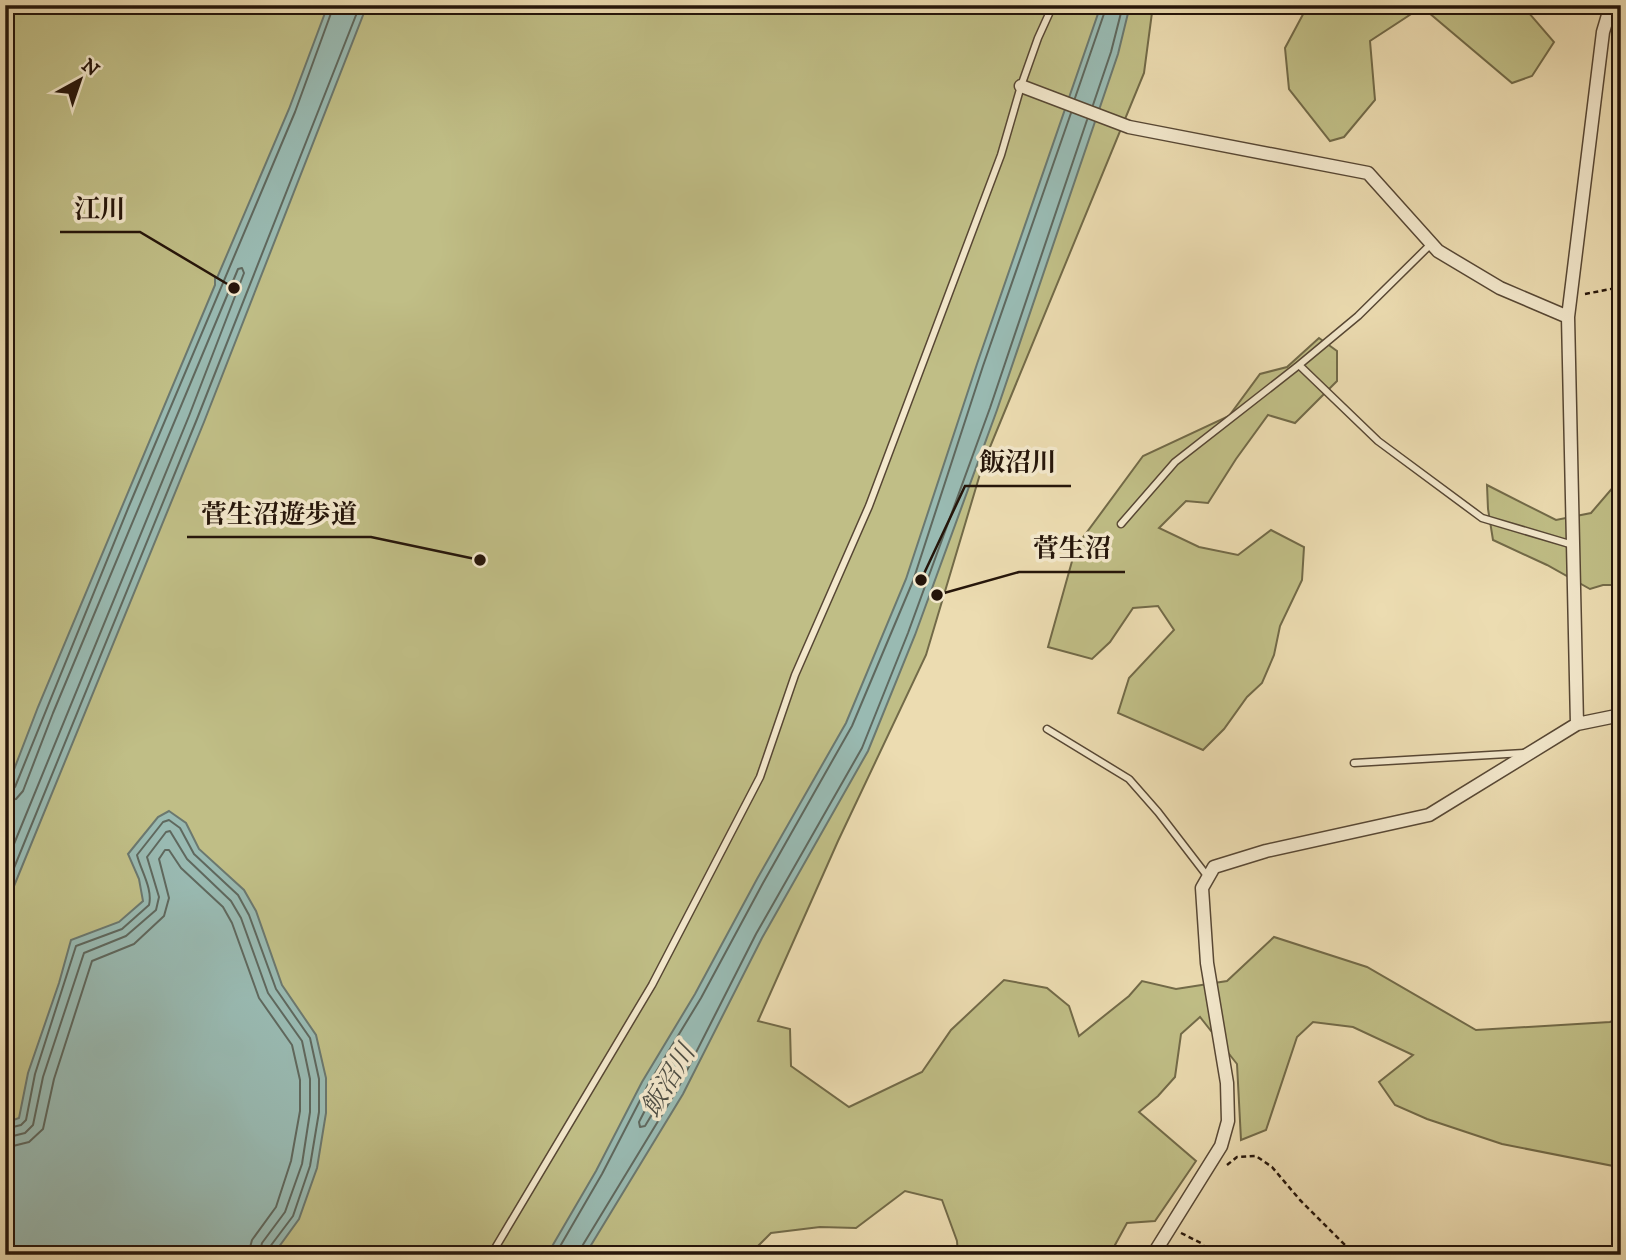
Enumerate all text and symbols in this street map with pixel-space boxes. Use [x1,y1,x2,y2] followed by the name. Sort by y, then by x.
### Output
[46,46,116,116] north arrow
[77,54,104,82] text: N
[60,185,140,232] callout: 江川
[74,194,126,227] text: 江川
[965,439,1071,486] callout: 飯沼川
[979,447,1057,480] text: 飯沼川
[187,490,371,537] callout: 菅生沼遊歩道
[201,499,357,532] text: 菅生沼遊歩道
[1019,525,1125,572] callout: 菅生沼
[1033,533,1111,566] text: 菅生沼
[635,1037,705,1123] water label: 飯沼川

